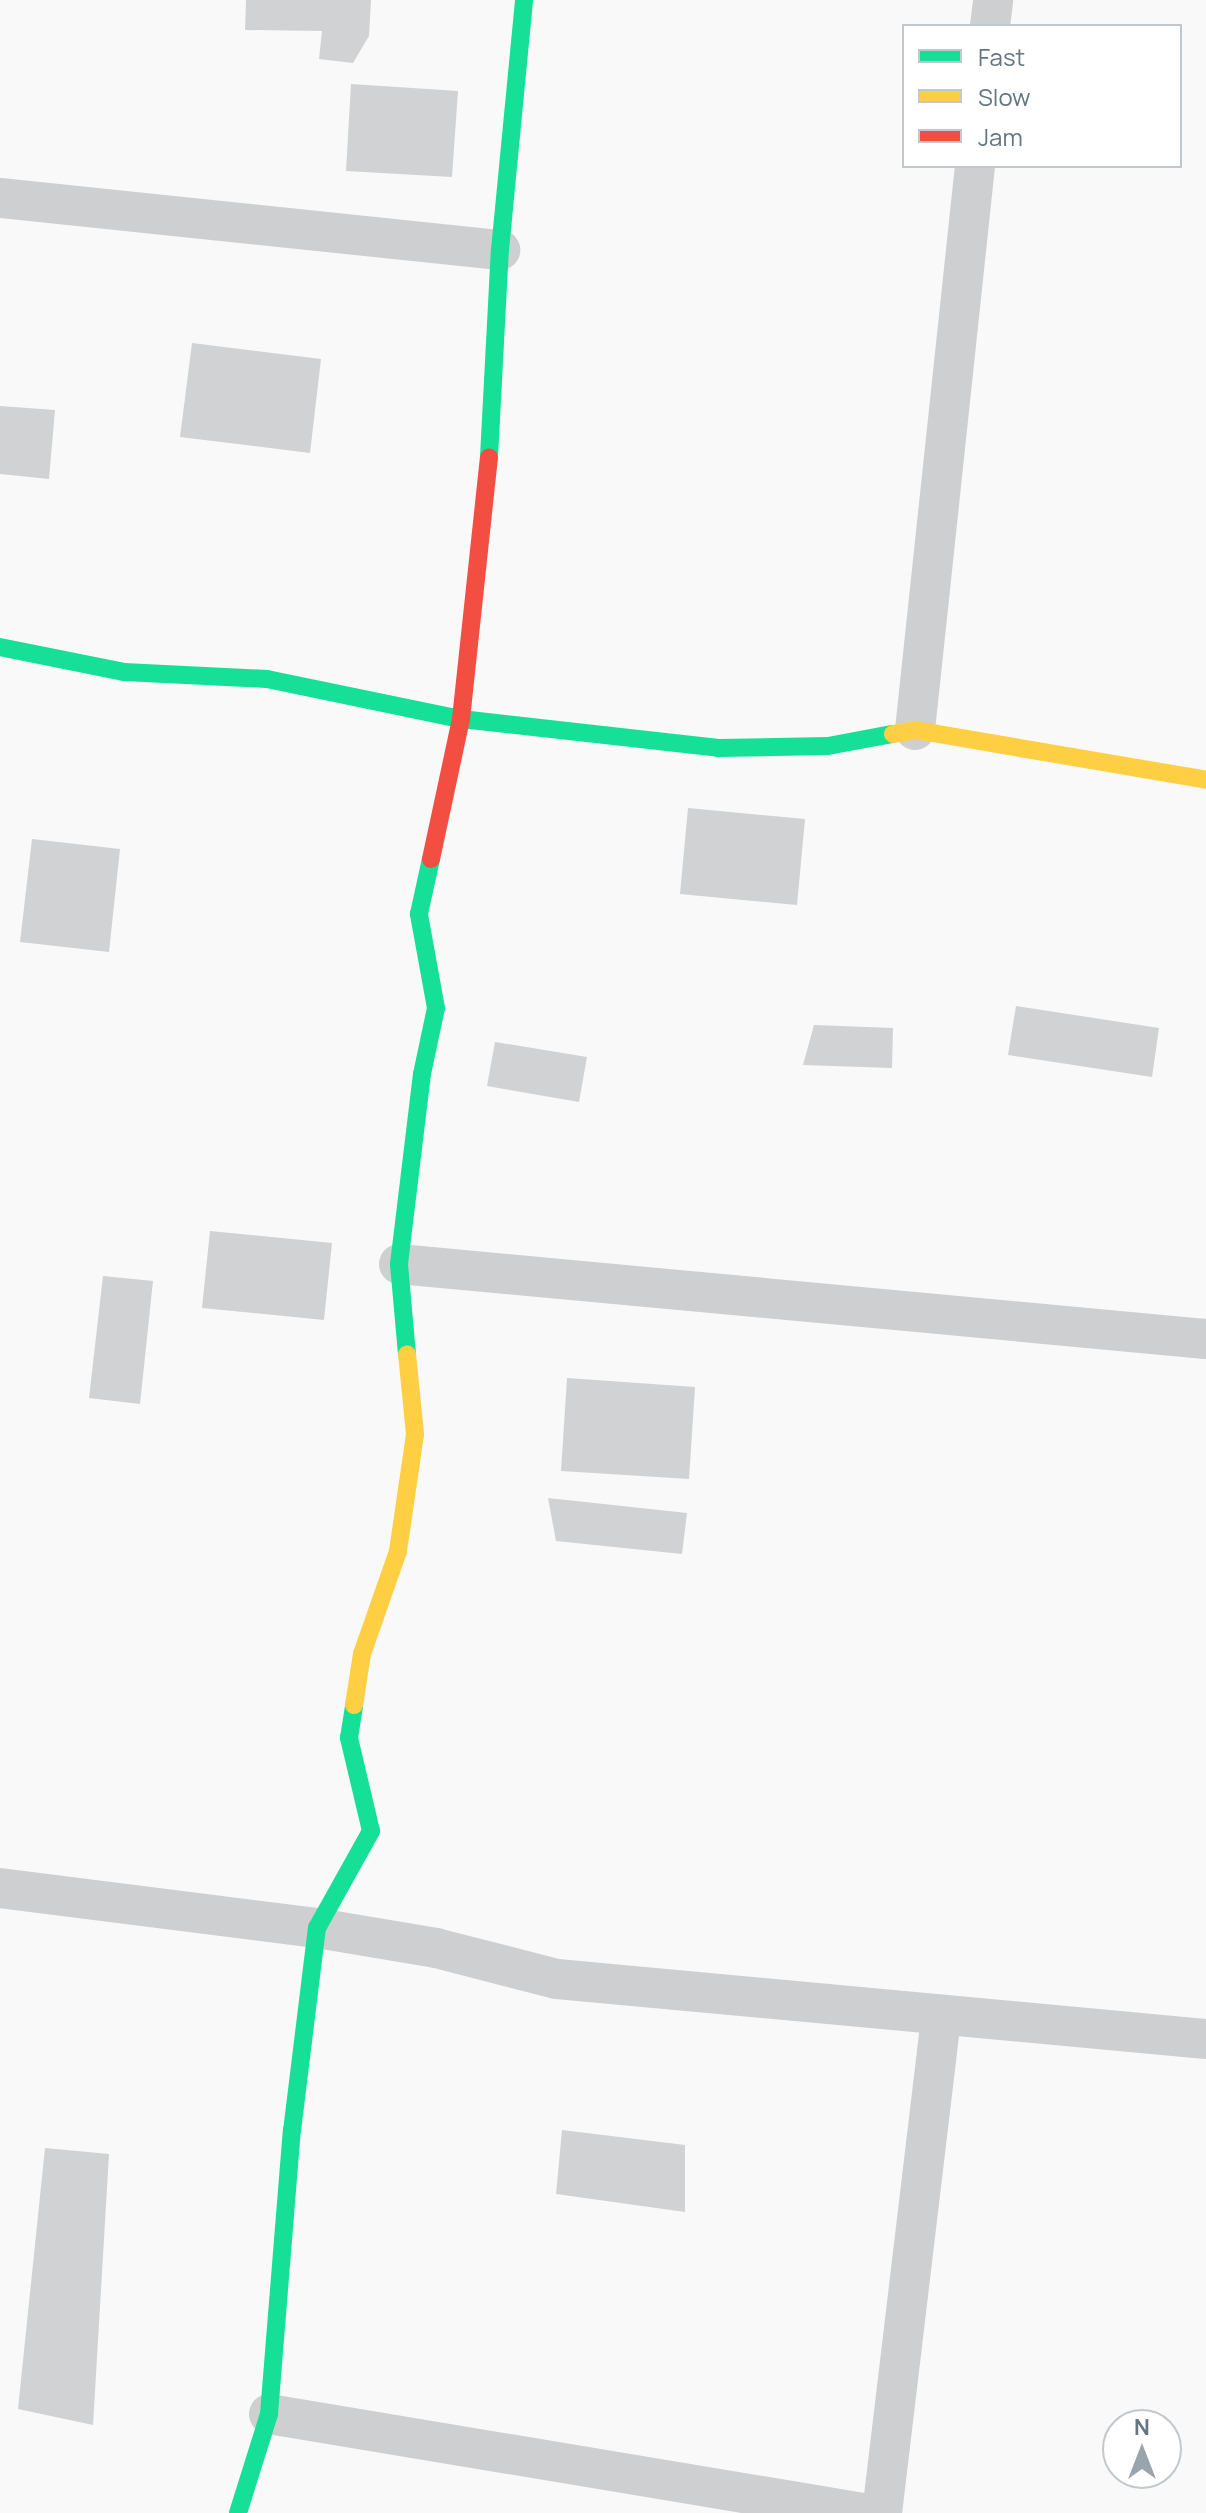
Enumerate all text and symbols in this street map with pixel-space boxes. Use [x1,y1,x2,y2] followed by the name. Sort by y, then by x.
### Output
[902,24,1182,168] legend
[978,40,1025,73] text: Fast
[978,80,1031,113] text: Slow
[978,120,1023,153] text: Jam
[1102,2409,1182,2489] north arrow
[1134,2412,1150,2442] text: N

